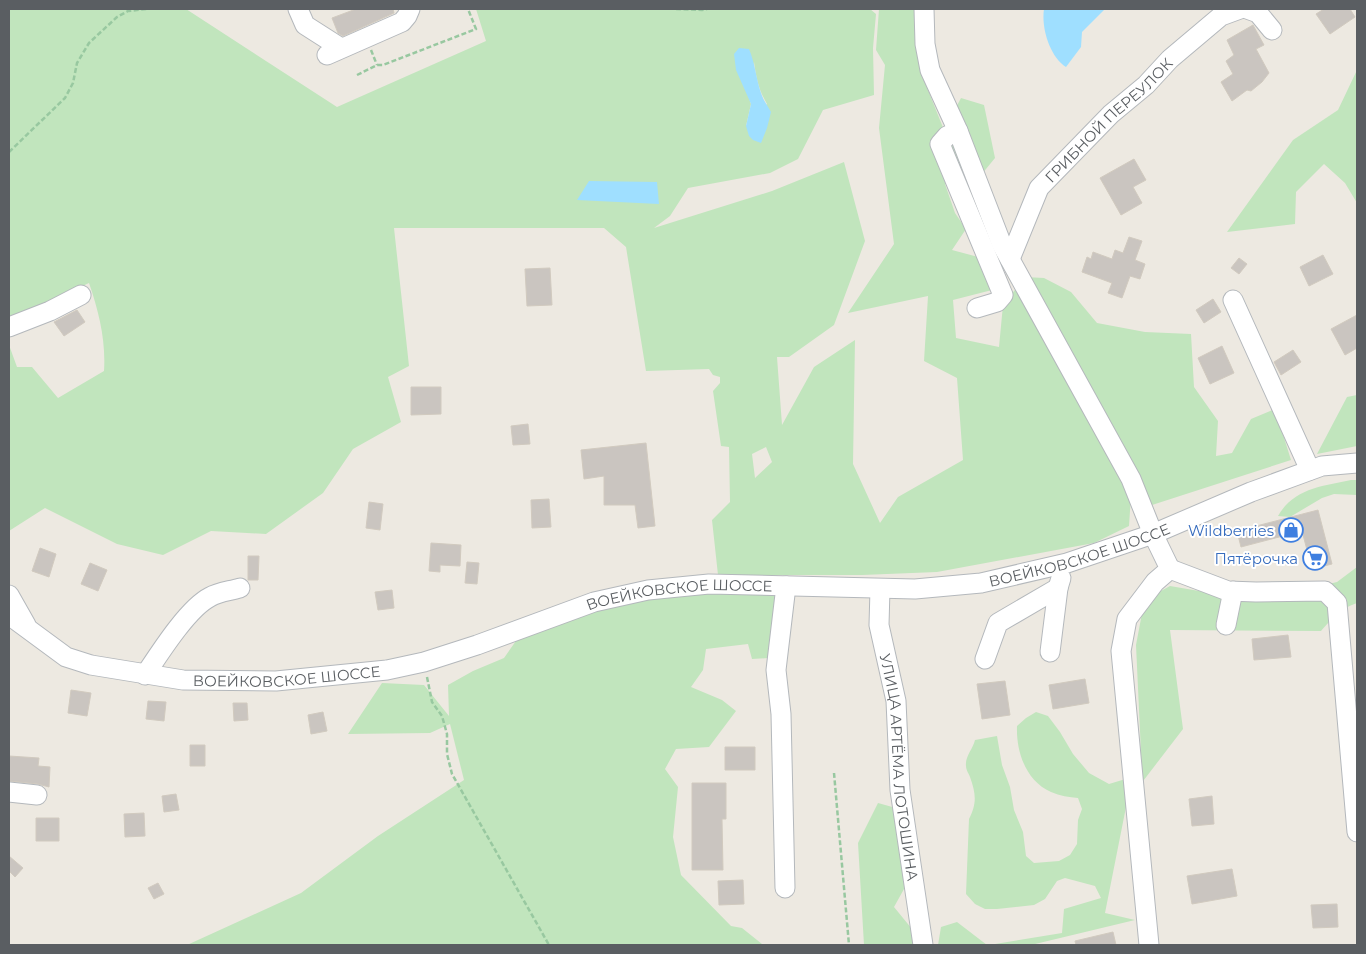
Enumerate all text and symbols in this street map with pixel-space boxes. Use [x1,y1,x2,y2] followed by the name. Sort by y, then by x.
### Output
[1040,53,1177,186] street label: ГРИБНОЙ ПЕРЕУЛОК
[1278,517,1304,543] shop icon: Wildberries
[987,519,1172,590] street label: ВОЕЙКОВСКОЕ ШОССЕ
[1188,521,1274,540] place label: Wildberries
[1302,545,1328,571] supermarket icon: Пятёрочка
[1214,549,1298,568] place label: Пятёрочка
[583,574,773,614] street label: ВОЕЙКОВСКОЕ ШОССЕ
[876,652,923,882] street label: УЛИЦА АРТЁМА ЛОТОШИНА
[193,661,381,691] street label: ВОЕЙКОВСКОЕ ШОССЕ

